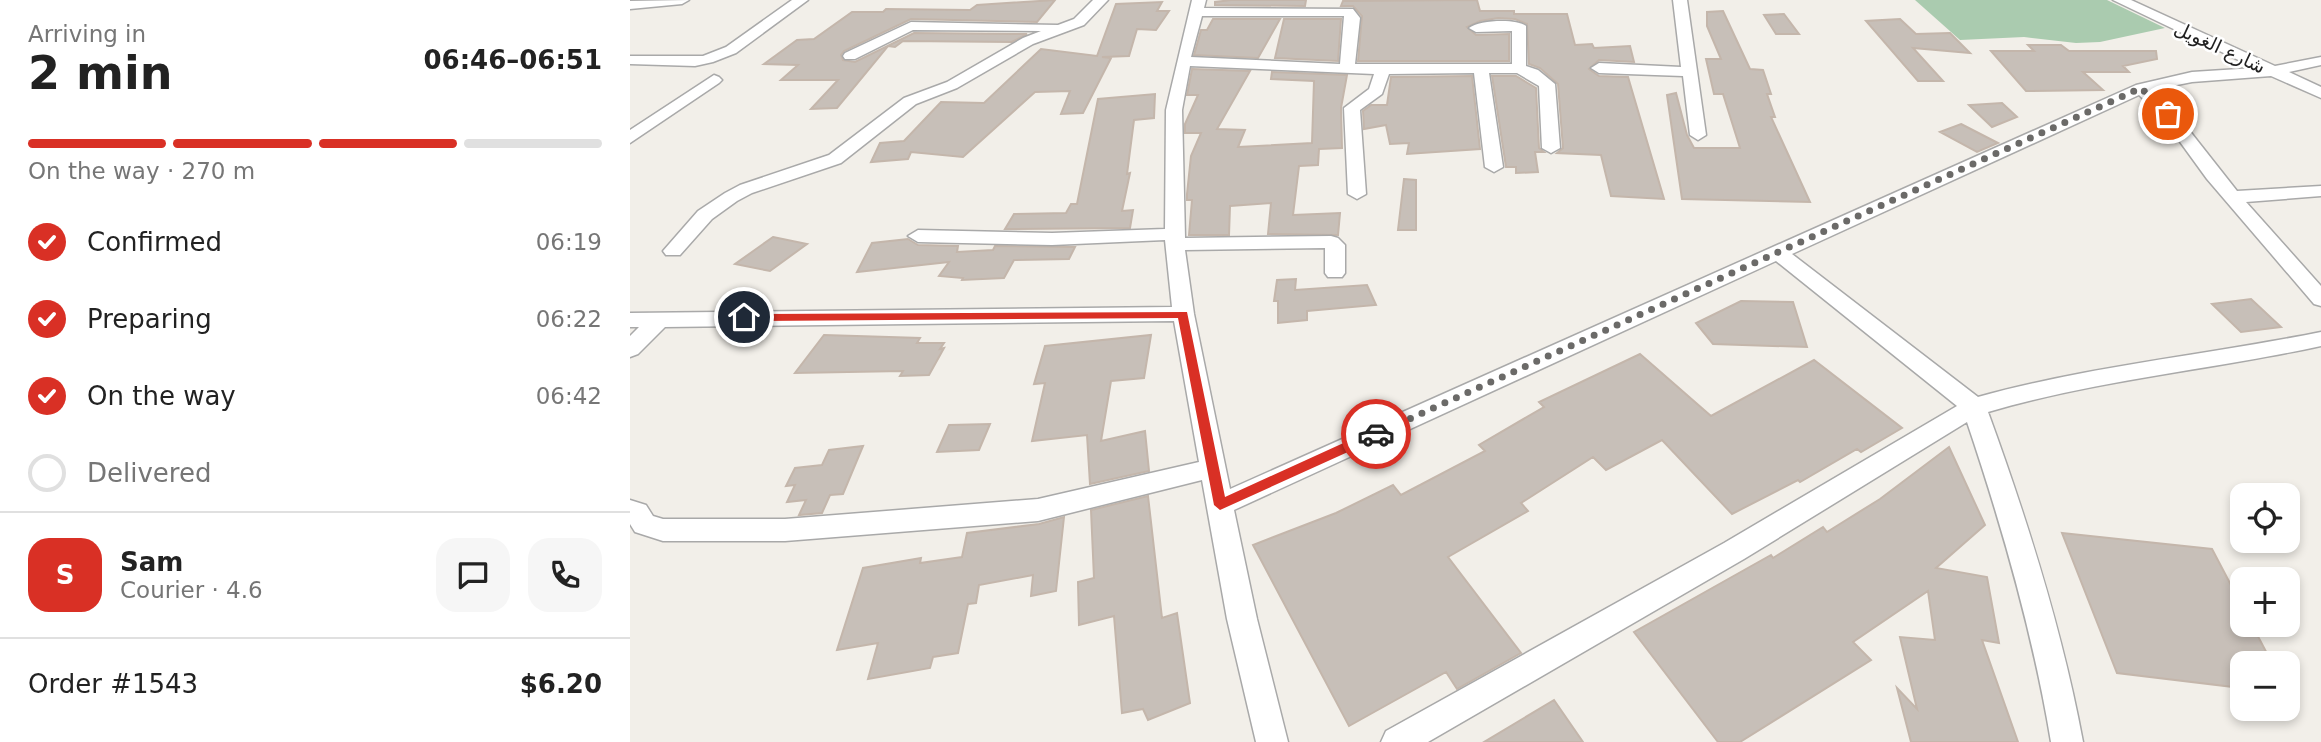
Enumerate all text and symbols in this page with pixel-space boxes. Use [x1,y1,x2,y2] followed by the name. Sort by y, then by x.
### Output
[2171,16,2269,79] street label: شارع الغويل
[28,21,146,47] text: Arriving in
[423,45,602,75] text: 06:46–06:51
[28,46,172,100] text: 2 min
[2138,84,2198,144] pin
[2149,95,2187,133] icon: bag
[28,158,255,184] text: On the way · 270 m
[28,223,66,261] icon: check
[87,227,222,257] text: Confirmed
[536,229,602,255] text: 06:19
[714,287,774,347] pin
[725,298,763,336] icon: home
[28,300,66,338] icon: check
[87,304,212,334] text: Preparing
[536,306,602,332] text: 06:22
[28,377,66,415] icon: check
[87,381,236,411] text: On the way
[536,383,602,409] text: 06:42
[1341,399,1411,469] courier
[1357,415,1395,453] icon: car
[87,458,211,488] text: Delivered
[2230,483,2300,721] map controls
[2230,483,2300,553] button: locate
[436,538,510,612] button: chat
[528,538,602,612] button: phone
[120,547,183,577] text: Sam
[56,560,74,590] text: S
[2230,567,2300,637] button: +
[120,577,263,603] text: Courier · 4.6
[2230,651,2300,721] button: −
[28,669,198,699] text: Order #1543
[520,669,602,699] text: $6.20

